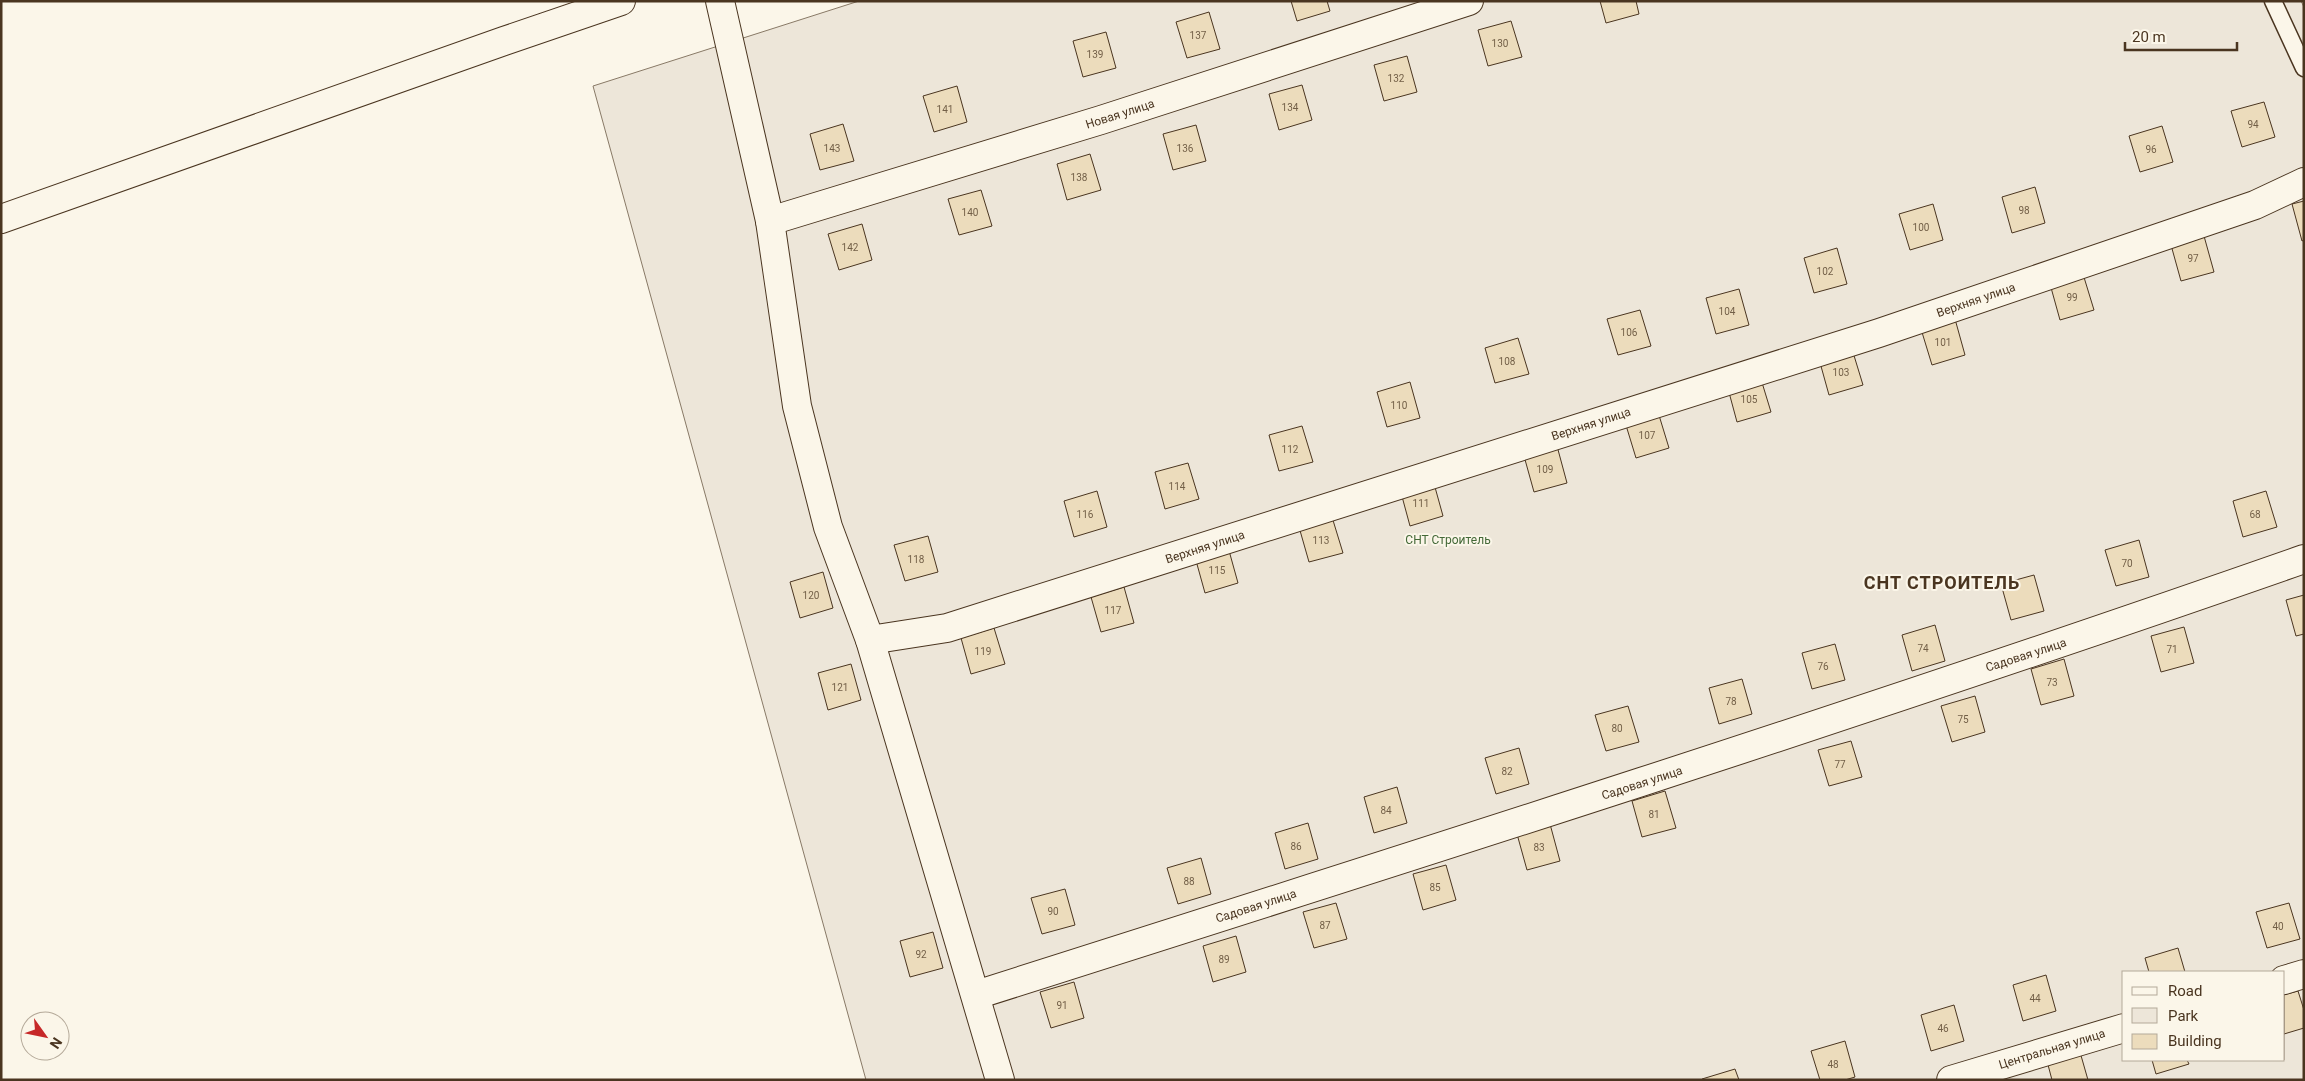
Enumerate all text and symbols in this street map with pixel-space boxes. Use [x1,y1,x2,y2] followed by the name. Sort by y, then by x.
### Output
[2125,20,2238,52] scale bar
[2132,28,2166,46] text: 20 m
[1190,30,1207,41] house number: 137
[1492,38,1509,49] house number: 130
[1087,49,1103,60] house number: 139
[1388,73,1405,84] house number: 132
[1084,96,1156,132] street label: Новая улица
[1282,102,1299,113] house number: 134
[937,104,953,115] house number: 141
[2247,119,2259,130] house number: 94
[824,143,840,154] house number: 143
[1177,143,1194,154] house number: 136
[2145,144,2157,155] house number: 96
[1071,172,1088,183] house number: 138
[2018,205,2030,216] house number: 98
[962,207,979,218] house number: 140
[1913,222,1930,233] house number: 100
[842,242,859,253] house number: 142
[2187,253,2199,264] house number: 97
[1817,266,1834,277] house number: 102
[1935,280,2017,320] street label: Верхняя улица
[2066,292,2078,303] house number: 99
[1719,306,1736,317] house number: 104
[1621,327,1638,338] house number: 106
[1935,337,1951,348] house number: 101
[1499,356,1516,367] house number: 108
[1833,367,1849,378] house number: 103
[1741,394,1758,405] house number: 105
[1391,400,1408,411] house number: 110
[1550,405,1632,443] street label: Верхняя улица
[1639,430,1656,441] house number: 107
[1282,444,1299,455] house number: 112
[1537,464,1553,475] house number: 109
[1169,481,1186,492] house number: 114
[1413,498,1429,509] house number: 111
[1077,509,1094,520] house number: 116
[2249,509,2261,520] house number: 68
[1164,528,1246,566] street label: Верхняя улица
[1405,533,1491,547] park label: СНТ Строитель
[1313,535,1329,546] house number: 113
[908,554,925,565] house number: 118
[2121,558,2133,569] house number: 70
[1209,565,1226,576] house number: 115
[1864,572,2020,593] district label: СНТ СТРОИТЕЛЬ
[803,590,820,601] house number: 120
[1105,605,1122,616] house number: 117
[1984,635,2068,675] street label: Садовая улица
[1917,643,1929,654] house number: 74
[2166,644,2178,655] house number: 71
[975,646,991,657] house number: 119
[1817,661,1829,672] house number: 76
[2046,677,2058,688] house number: 73
[832,682,848,693] house number: 121
[1725,696,1737,707] house number: 78
[1957,714,1969,725] house number: 75
[1611,723,1623,734] house number: 80
[1834,759,1846,770] house number: 77
[1600,763,1684,803] street label: Садовая улица
[1501,766,1513,777] house number: 82
[1380,805,1392,816] house number: 84
[1648,809,1660,820] house number: 81
[1290,841,1302,852] house number: 86
[1533,842,1545,853] house number: 83
[1183,876,1195,887] house number: 88
[1429,882,1441,893] house number: 85
[1214,886,1298,926] street label: Садовая улица
[1047,906,1059,917] house number: 90
[1319,920,1331,931] house number: 87
[2272,921,2284,932] house number: 40
[915,949,927,960] house number: 92
[1218,954,1230,965] house number: 89
[2122,971,2285,1061] legend
[2168,982,2202,1000] text: Road
[2029,993,2041,1004] house number: 44
[1056,1000,1068,1011] house number: 91
[2168,1007,2199,1025] text: Park
[20,1011,70,1061] north arrow
[1937,1023,1949,1034] house number: 46
[1997,1026,2107,1072] street label: Центральная улица
[2168,1032,2222,1050] text: Building
[46,1035,65,1052] text: N
[1827,1059,1839,1070] house number: 48

